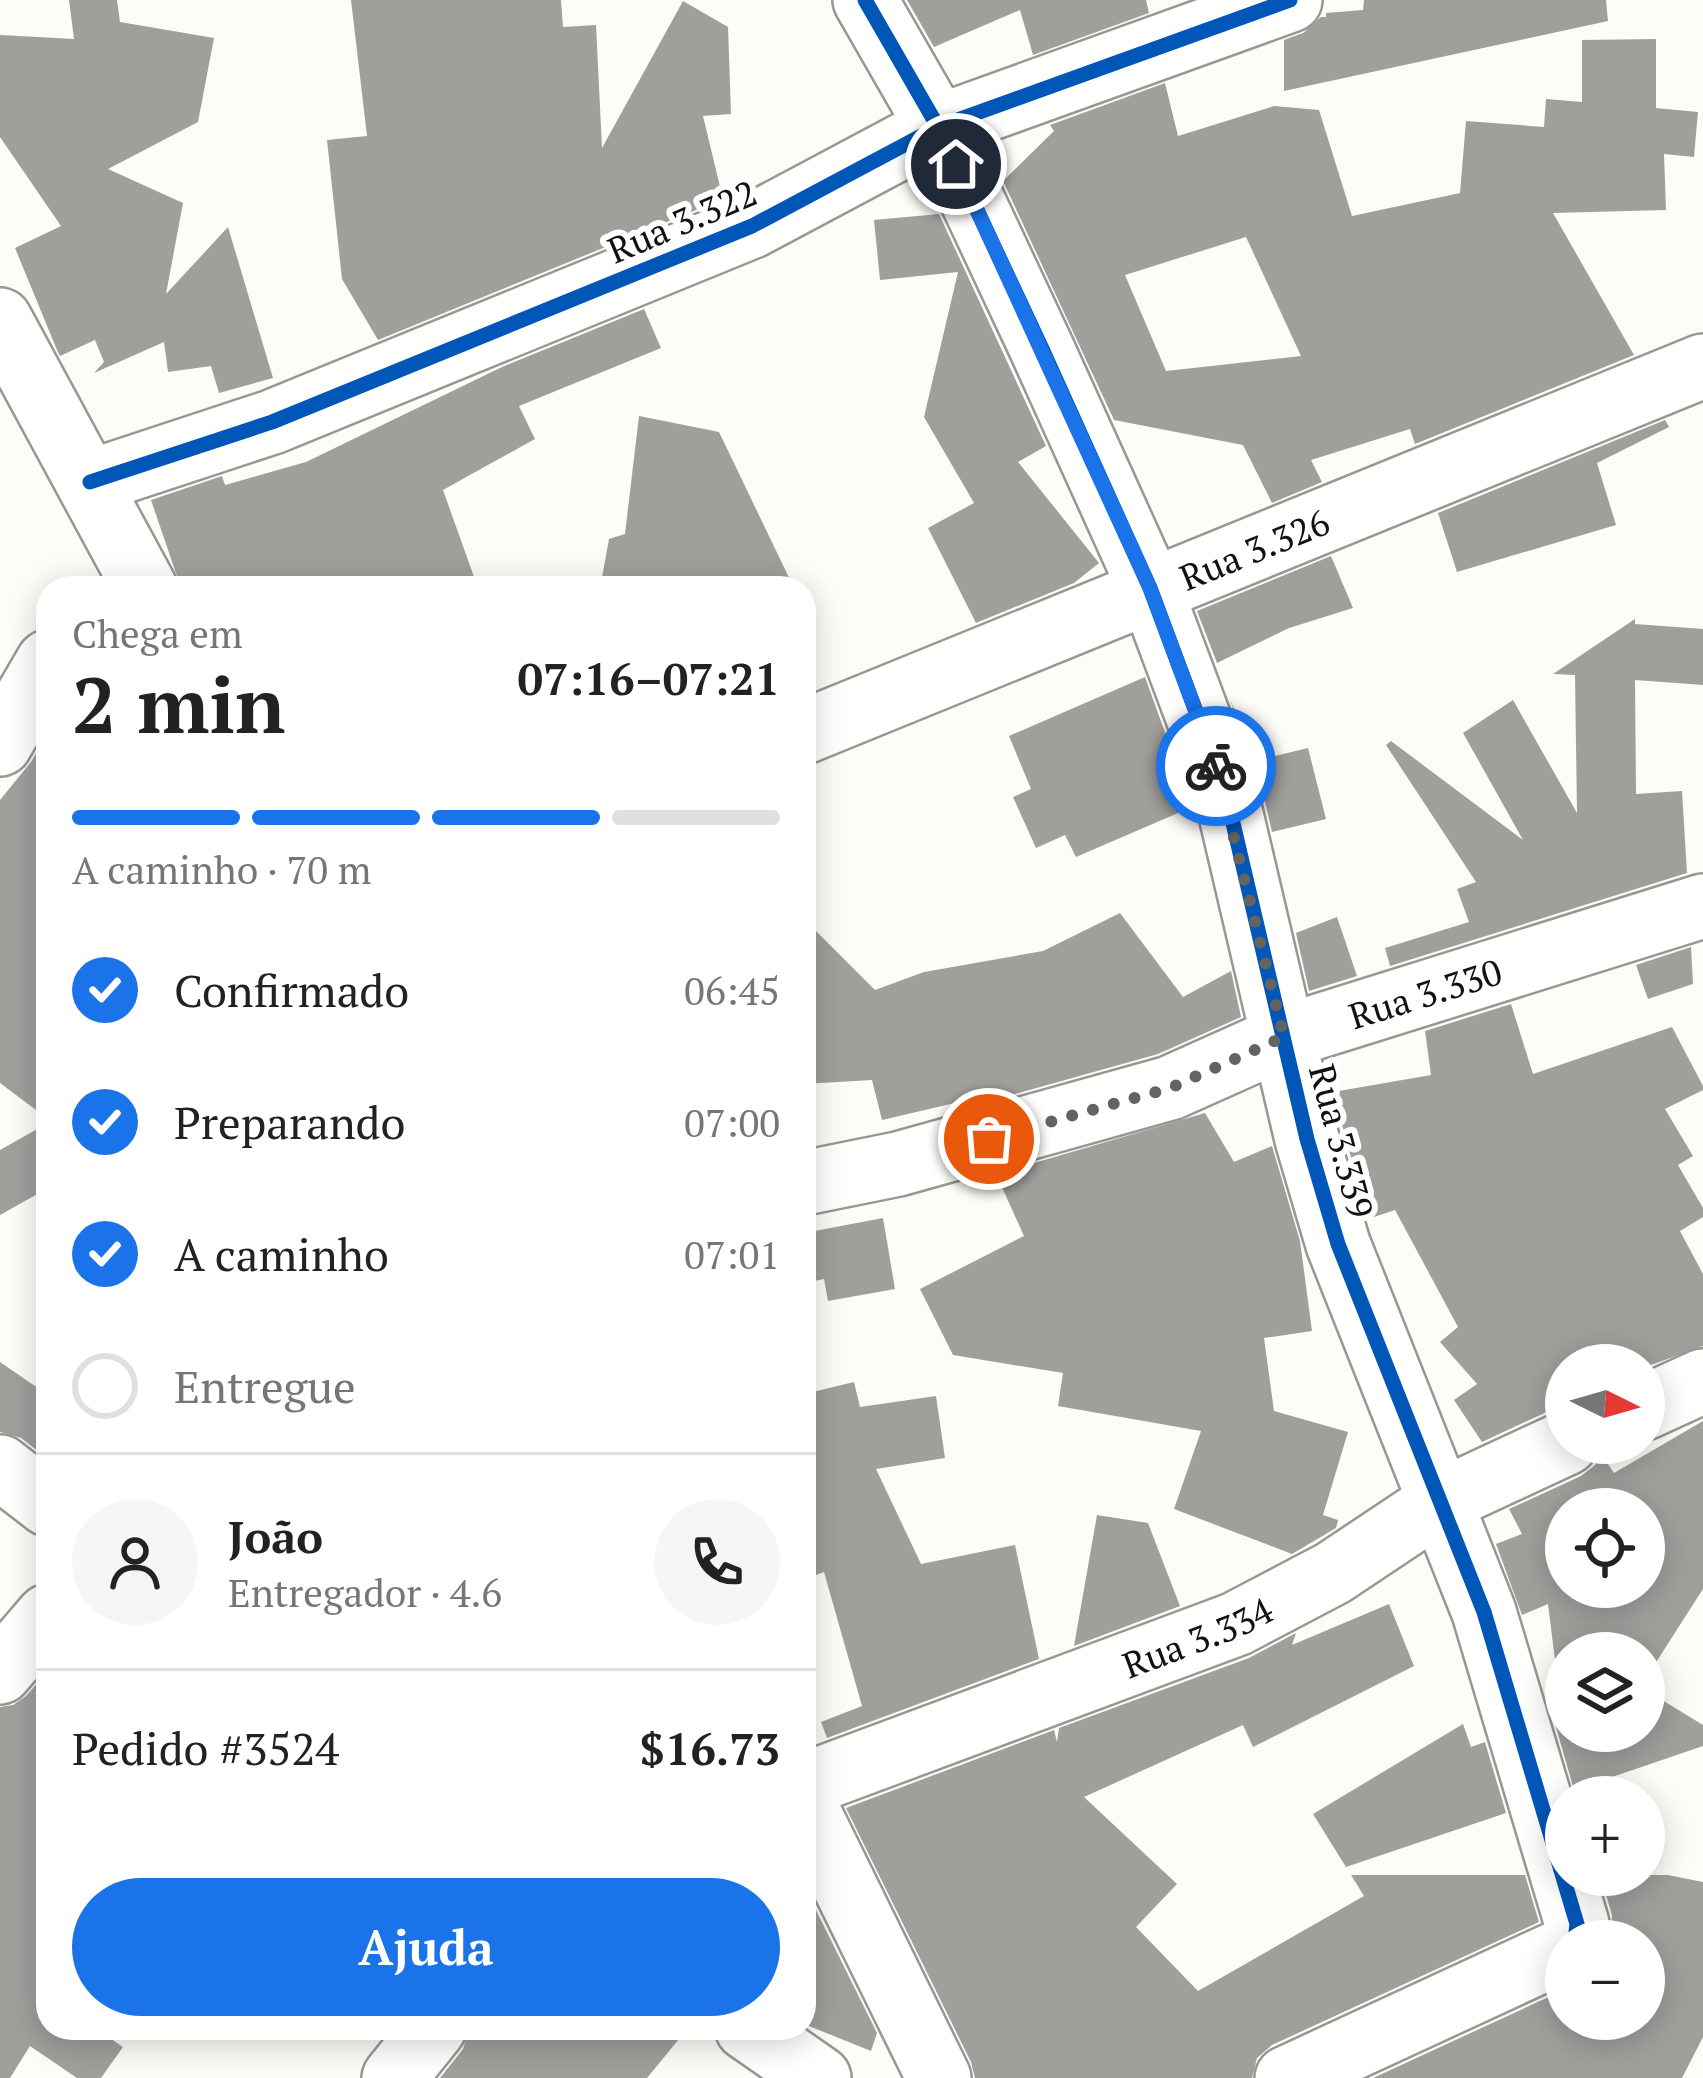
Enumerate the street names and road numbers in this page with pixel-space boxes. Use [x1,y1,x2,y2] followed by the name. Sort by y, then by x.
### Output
[600,169,764,273] street label: Rua 3.322
[1172,497,1336,600] street label: Rua 3.326
[1343,947,1507,1039] street label: Rua 3.330
[1299,1059,1385,1223] street label: Rua 3.339
[1116,1585,1281,1688] street label: Rua 3.334

